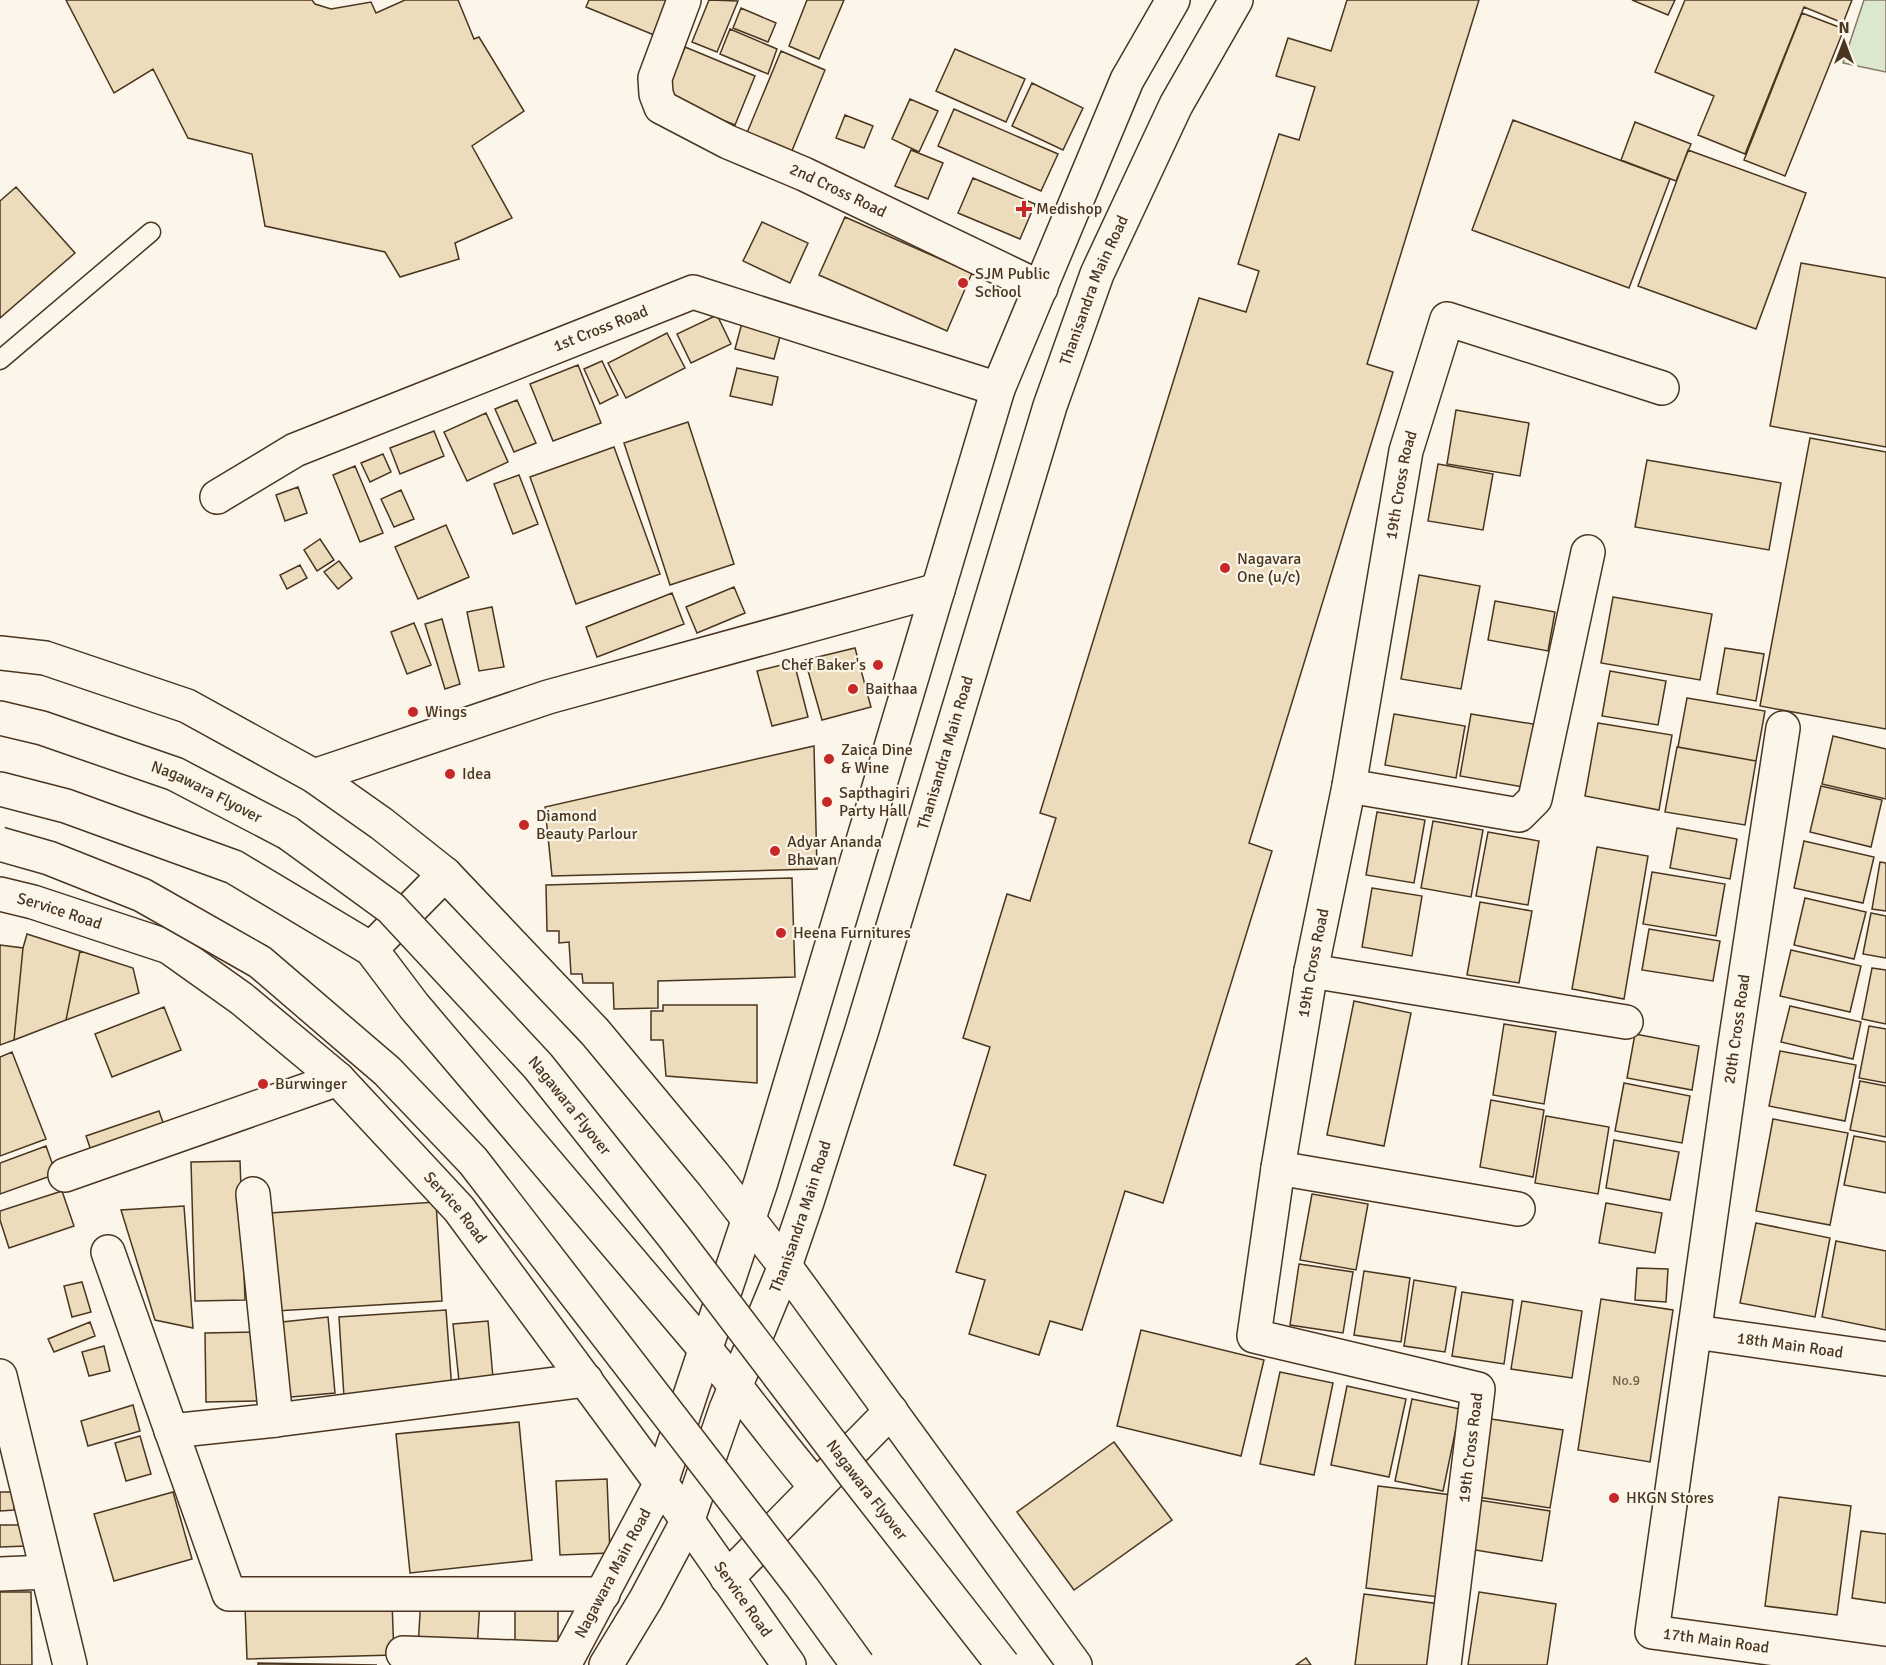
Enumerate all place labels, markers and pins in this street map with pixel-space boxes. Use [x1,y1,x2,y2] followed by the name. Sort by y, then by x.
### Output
[1036,199,1102,219] place label: Medishop
[1017,202,1031,216] marker: Medishop
[975,264,1050,302] place label: SJM Public School
[956,276,970,290] marker: SJM Public School
[1237,549,1301,587] place label: Nagavara One (u/c)
[1218,561,1232,575] marker: Nagavara One (u/c)
[781,655,866,675] place label: Chef Baker's
[871,658,885,672] marker: Chef Baker's
[865,679,918,699] place label: Baithaa
[846,682,860,696] marker: Baithaa
[425,702,467,722] place label: Wings
[406,705,420,719] marker: Wings
[841,740,913,778] place label: Zaica Dine & Wine
[822,752,836,766] marker: Zaica Dine & Wine
[462,764,491,784] place label: Idea
[443,767,457,781] marker: Idea
[839,783,910,821] place label: Sapthagiri Party Hall
[820,795,834,809] marker: Sapthagiri Party Hall
[536,806,638,844] place label: Diamond Beauty Parlour
[517,818,531,832] marker: Diamond Beauty Parlour
[787,832,882,870] place label: Adyar Ananda Bhavan
[768,844,782,858] marker: Adyar Ananda Bhavan
[793,923,911,943] place label: Heena Furnitures
[774,926,788,940] marker: Heena Furnitures
[275,1074,347,1094] place label: Burwinger
[256,1077,270,1091] marker: Burwinger
[1626,1488,1714,1508] place label: HKGN Stores
[1607,1491,1621,1505] marker: HKGN Stores

